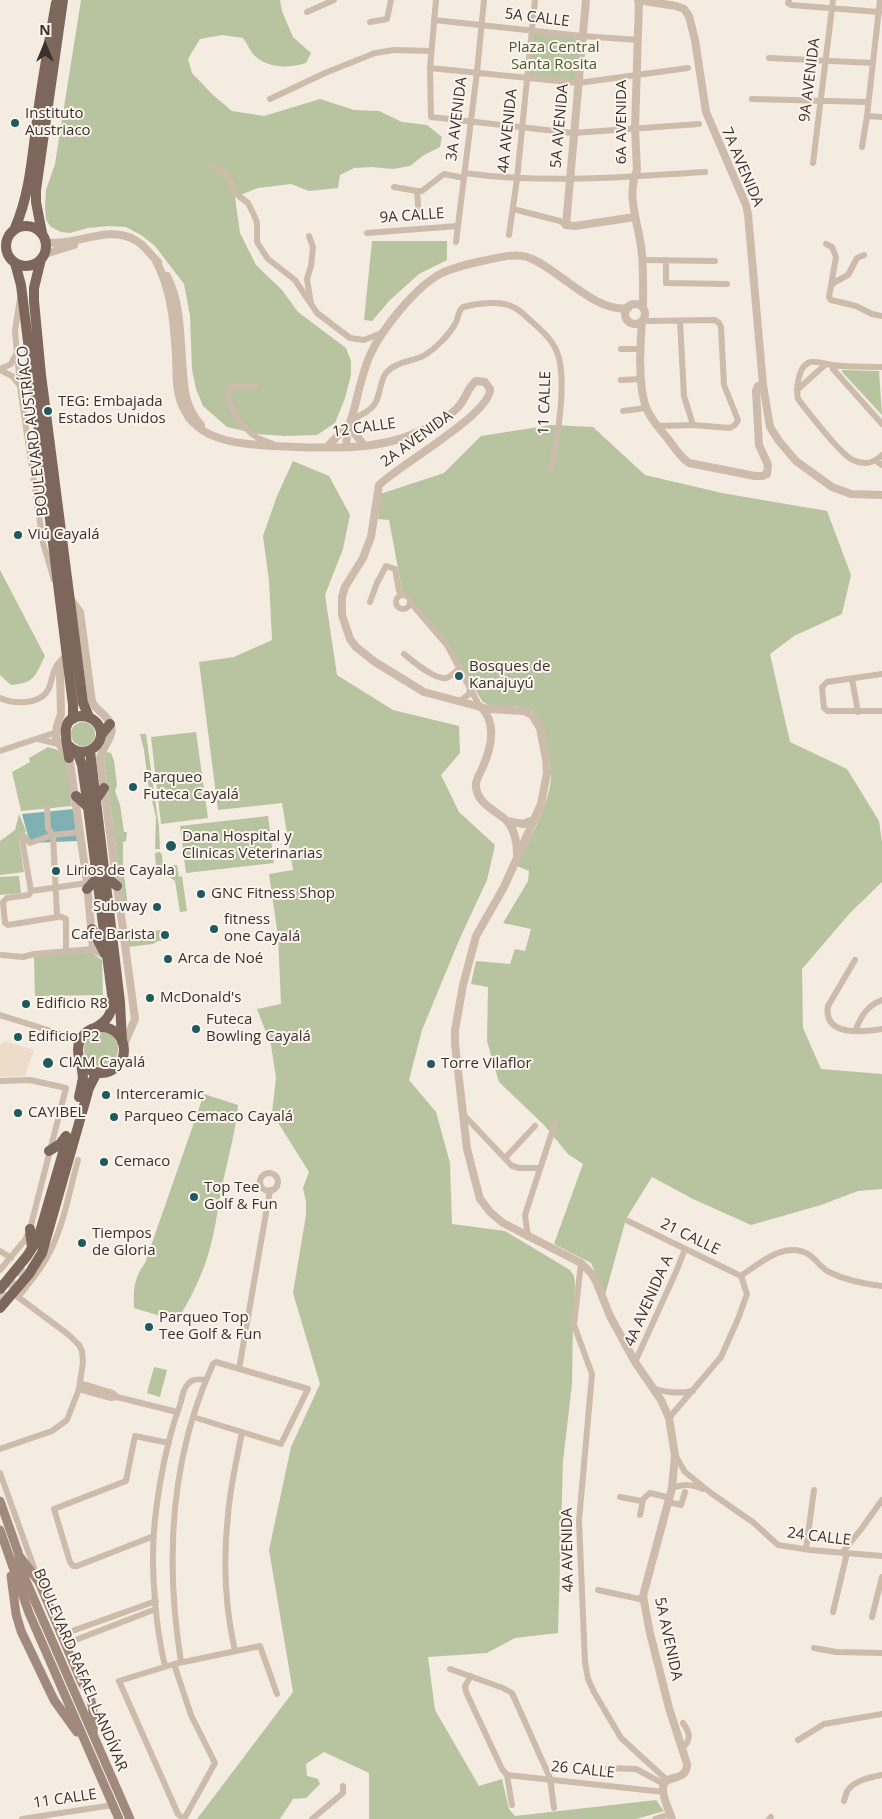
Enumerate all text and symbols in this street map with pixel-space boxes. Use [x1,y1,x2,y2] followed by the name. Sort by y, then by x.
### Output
[504,5,570,31] street label: 5A CALLE
[20,20,70,70] north arrow
[39,20,51,39] text: N
[796,37,824,123] street label: 9A AVENIDA
[508,39,600,74] park label: Plaza Central Santa Rosita
[443,76,471,162] street label: 3A AVENIDA
[613,80,631,164] street label: 6A AVENIDA
[547,83,573,169] street label: 5A AVENIDA
[495,88,521,174] street label: 4A AVENIDA
[25,105,91,140] place label: Instituto Austriaco
[9,117,21,129] marker: Instituto Austriaco
[717,125,767,209] street label: 7A AVENIDA
[379,205,445,227] street label: 9A CALLE
[14,345,52,517] street label: BOULEVARD AUSTRÍACO
[535,371,555,435] street label: 11 CALLE
[58,393,166,428] place label: TEG: Embajada Estados Unidos
[42,405,54,417] marker: TEG: Embajada Estados Unidos
[377,407,457,471] street label: 2A AVENIDA
[331,415,397,441] street label: 12 CALLE
[28,526,100,544] place label: Viú Cayalá
[12,529,24,541] marker: Viú Cayalá
[469,658,550,693] place label: Bosques de Kanajuyú
[453,670,465,682] marker: Bosques de Kanajuyú
[143,769,239,804] place label: Parqueo Futeca Cayalá
[127,781,139,793] marker: Parqueo Futeca Cayalá
[182,828,323,863] place label: Dana Hospital y Clinicas Veterinarias
[164,839,178,853] marker: Dana Hospital y Clinicas Veterinarias
[66,862,175,880] place label: Lirios de Cayala
[50,865,62,877] marker: Lirios de Cayala
[211,885,335,903] place label: GNC Fitness Shop
[195,888,207,900] marker: GNC Fitness Shop
[93,898,147,916] place label: Subway
[151,901,163,913] marker: Subway
[224,911,300,946] place label: fitness one Cayalá
[208,923,220,935] marker: fitness one Cayalá
[71,926,155,944] place label: Cafe Barista
[159,929,171,941] marker: Cafe Barista
[178,950,263,968] place label: Arca de Noé
[162,953,174,965] marker: Arca de Noé
[160,989,242,1007] place label: McDonald's
[144,992,156,1004] marker: McDonald's
[36,995,108,1013] place label: Edificio R8
[20,998,32,1010] marker: Edificio R8
[206,1011,311,1046] place label: Futeca Bowling Cayalá
[190,1023,202,1035] marker: Futeca Bowling Cayalá
[28,1028,100,1046] place label: Edificio P2
[12,1031,24,1043] marker: Edificio P2
[59,1054,145,1072] place label: CIAM Cayalá
[441,1055,532,1073] place label: Torre Vilaflor
[41,1056,55,1070] marker: CIAM Cayalá
[425,1058,437,1070] marker: Torre Vilaflor
[116,1086,204,1104] place label: Interceramic
[100,1089,112,1101] marker: Interceramic
[28,1104,85,1122] place label: CAYIBEL
[12,1107,24,1119] marker: CAYIBEL
[124,1108,293,1126] place label: Parqueo Cemaco Cayalá
[108,1111,120,1123] marker: Parqueo Cemaco Cayalá
[114,1153,170,1171] place label: Cemaco
[98,1156,110,1168] marker: Cemaco
[204,1179,278,1214] place label: Top Tee Golf & Fun
[188,1191,200,1203] marker: Top Tee Golf & Fun
[657,1215,723,1259] street label: 21 CALLE
[92,1225,155,1260] place label: Tiempos de Gloria
[76,1237,88,1249] marker: Tiempos de Gloria
[621,1253,677,1349] street label: 4A AVENIDA A
[159,1309,262,1344] place label: Parqueo Top Tee Golf & Fun
[143,1321,155,1333] marker: Parqueo Top Tee Golf & Fun
[558,1508,578,1592] street label: 4A AVENIDA
[786,1524,852,1550] street label: 24 CALLE
[29,1566,131,1774] street label: BOULEVARD RAFAEL LANDÍVAR
[650,1596,686,1682] street label: 5A AVENIDA
[550,1758,616,1782] street label: 26 CALLE
[32,1786,98,1812] street label: 11 CALLE

